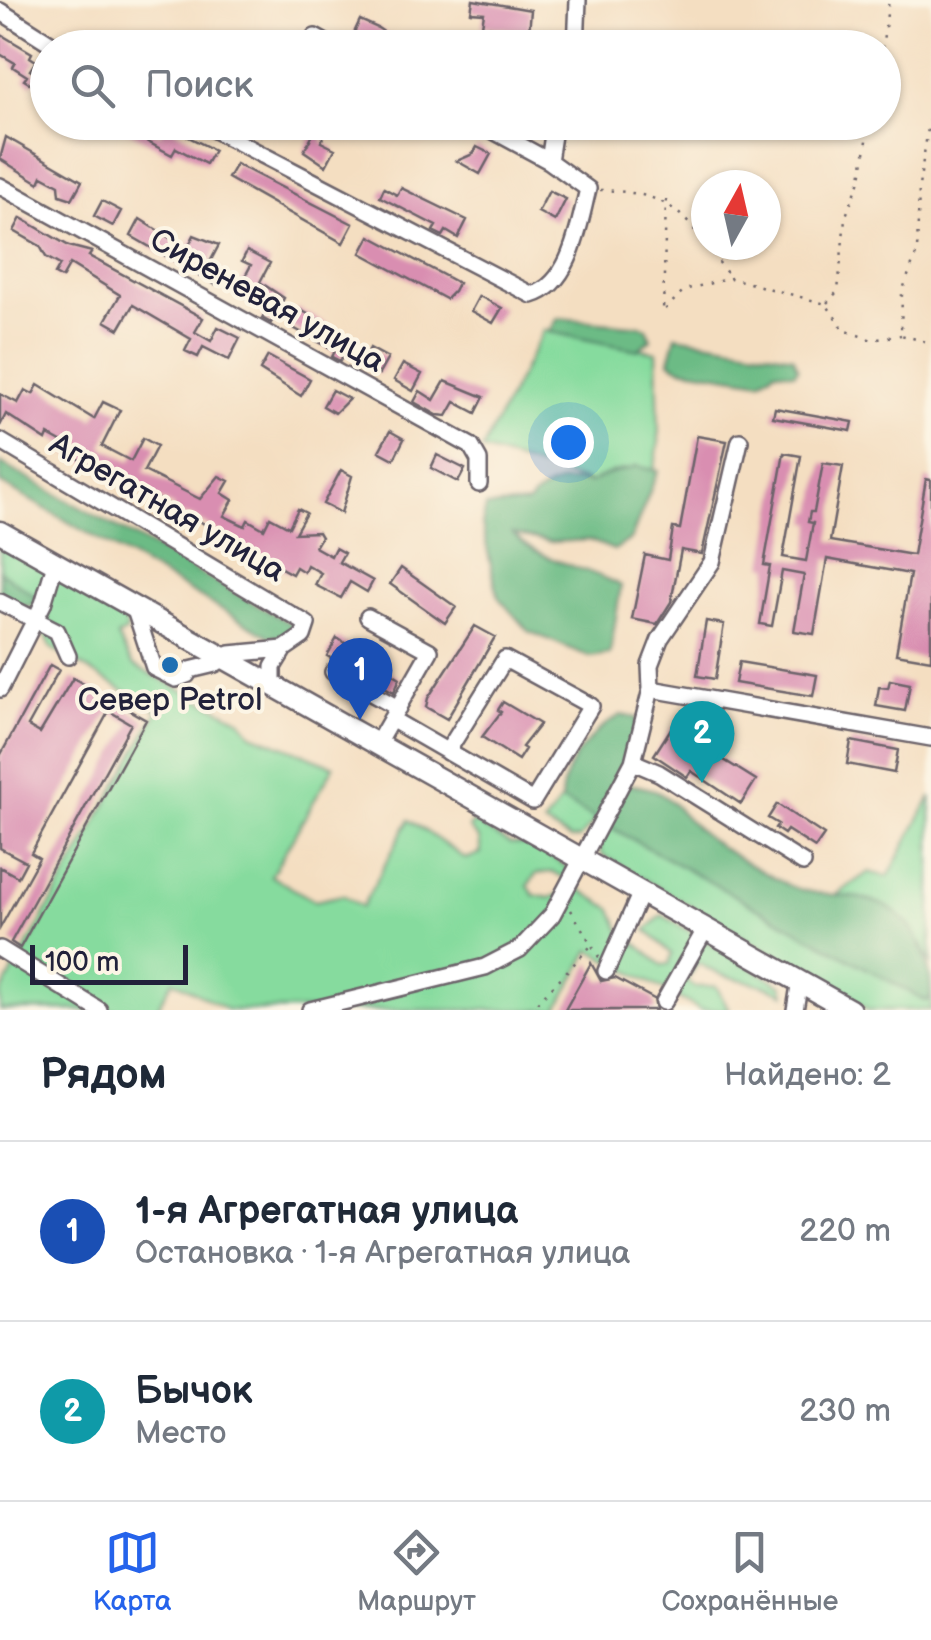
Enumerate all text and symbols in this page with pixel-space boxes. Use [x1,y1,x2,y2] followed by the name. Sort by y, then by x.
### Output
[30,30,901,140] search box
[65,58,120,113] icon: search
[145,63,253,108] text: Поиск
[691,170,781,260] north arrow
[143,220,391,382] street label: Сиреневая улица
[543,417,594,468] your location
[42,424,292,591] street label: Агрегатная улица
[328,638,392,720] pin: 1
[159,654,181,676] marker: Север Petrol
[78,681,262,720] place label: Север Petrol
[670,700,734,783] pin: 2
[30,940,188,984] scale bar
[45,946,119,979] text: 100 m
[40,1050,167,1101] text: Рядом
[724,1056,891,1095] text: Найдено: 2
[135,1189,518,1234] text: 1-я Агрегатная улица
[66,1212,79,1251] text: 1
[799,1212,891,1251] text: 220 m
[135,1234,630,1273] text: Остановка · 1-я Агрегатная улица
[135,1369,252,1414] text: Бычок
[63,1392,82,1431] text: 2
[799,1392,891,1431] text: 230 m
[135,1414,226,1453] text: Место
[93,1525,172,1618] tab: Карта
[357,1525,476,1618] tab: Маршрут
[661,1525,838,1618] tab: Сохранённые

